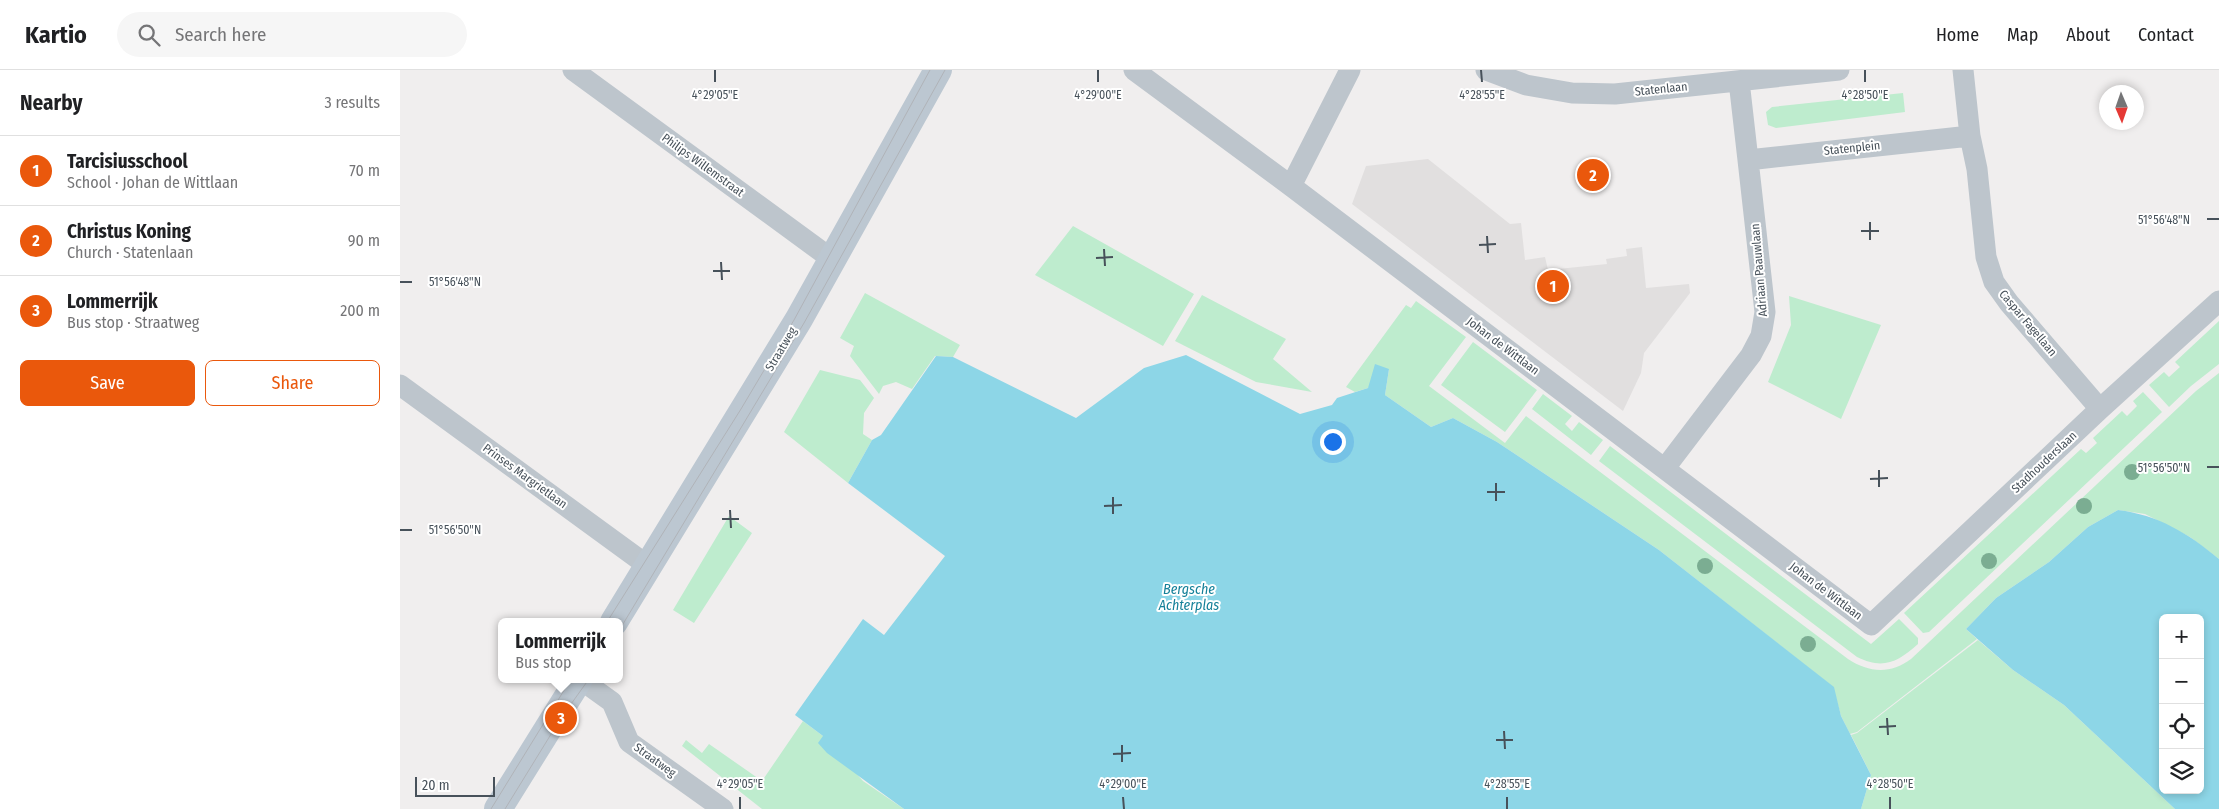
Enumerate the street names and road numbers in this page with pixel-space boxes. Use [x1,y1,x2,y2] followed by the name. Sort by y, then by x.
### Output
[1634,79,1688,99] street label: Statenlaan
[659,131,747,199] street label: Philips Willemstraat
[1823,138,1881,158] street label: Statenplein
[1748,223,1770,317] street label: Adriaan Paauwlaan
[1996,287,2060,359] street label: Caspar Fagellaan
[1464,314,1542,378] street label: Johan de Wittlaan
[762,324,800,373] street label: Straatweg
[2009,428,2079,496] street label: Stadhouderslaan
[480,441,570,511] street label: Prinses Margrietlaan
[1787,559,1865,623] street label: Johan de Wittlaan
[631,740,679,780] street label: Straatweg

